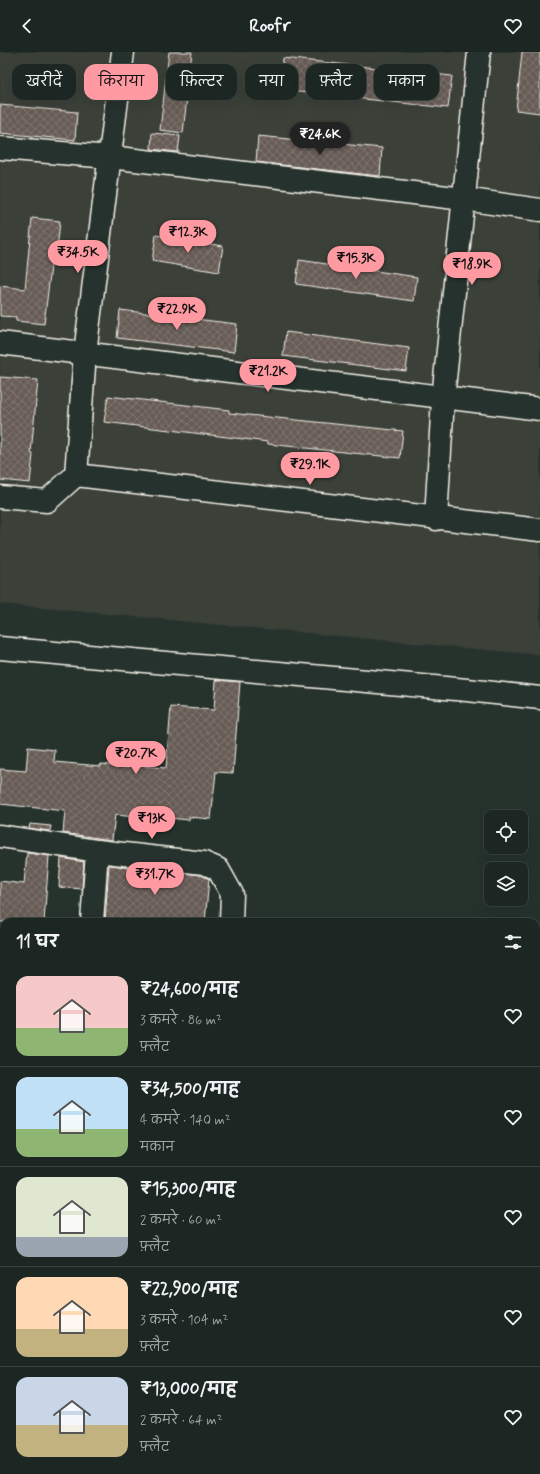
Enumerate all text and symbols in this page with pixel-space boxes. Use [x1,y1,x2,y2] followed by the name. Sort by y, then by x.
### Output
[249,14,291,38] text: Roofr
[16,15,38,37] icon: back
[502,15,524,37] icon: heart
[12,64,76,100] chip: खरीदें
[84,64,158,100] chip: किराया
[166,64,237,100] chip: फ़िल्टर
[245,64,298,100] chip: नया
[306,64,366,100] chip: फ़्लैट
[374,64,439,100] chip: मकान
[287,122,353,156] pin: ₹24.6K
[299,126,341,143] text: ₹24.6K
[155,220,221,254] pin: ₹12.3K
[168,224,208,241] text: ₹12.3K
[45,240,111,274] pin: ₹34.5K
[57,244,99,261] text: ₹34.5K
[323,246,389,280] pin: ₹15.3K
[336,250,376,267] text: ₹15.3K
[439,252,505,286] pin: ₹18.9K
[452,256,492,273] text: ₹18.9K
[144,297,210,331] pin: ₹22.9K
[157,301,197,318] text: ₹22.9K
[235,359,301,393] pin: ₹21.2K
[248,363,288,380] text: ₹21.2K
[277,452,343,486] pin: ₹29.1K
[290,456,330,473] text: ₹29.1K
[103,741,169,775] pin: ₹20.7K
[115,745,157,762] text: ₹20.7K
[128,806,176,840] pin: ₹13K
[137,810,167,827] text: ₹13K
[484,810,528,906] map controls
[484,810,528,854] button: locate
[122,862,188,896] pin: ₹31.7K
[484,862,528,906] button: layers
[135,866,175,883] text: ₹31.7K
[16,931,58,953] text: 11 घर
[502,931,524,953] icon: filters
[140,978,239,1000] text: ₹24,600/माह
[48,992,96,1040] icon: home
[502,1005,524,1027] icon: heart
[140,1012,222,1029] text: 3 कमरे · 86 m²
[140,1039,170,1056] text: फ़्लैट
[140,1078,239,1100] text: ₹34,500/माह
[48,1093,96,1141] icon: home
[502,1106,524,1128] icon: heart
[140,1112,231,1129] text: 4 कमरे · 140 m²
[140,1139,174,1156] text: मकान
[140,1178,235,1200] text: ₹15,300/माह
[48,1193,96,1241] icon: home
[502,1206,524,1228] icon: heart
[140,1212,222,1229] text: 2 कमरे · 60 m²
[140,1239,170,1256] text: फ़्लैट
[140,1278,238,1300] text: ₹22,900/माह
[48,1293,96,1341] icon: home
[502,1306,524,1328] icon: heart
[140,1312,228,1329] text: 3 कमरे · 104 m²
[140,1339,170,1356] text: फ़्लैट
[140,1378,237,1400] text: ₹13,000/माह
[48,1393,96,1441] icon: home
[502,1406,524,1428] icon: heart
[140,1412,222,1429] text: 2 कमरे · 64 m²
[140,1439,170,1456] text: फ़्लैट

